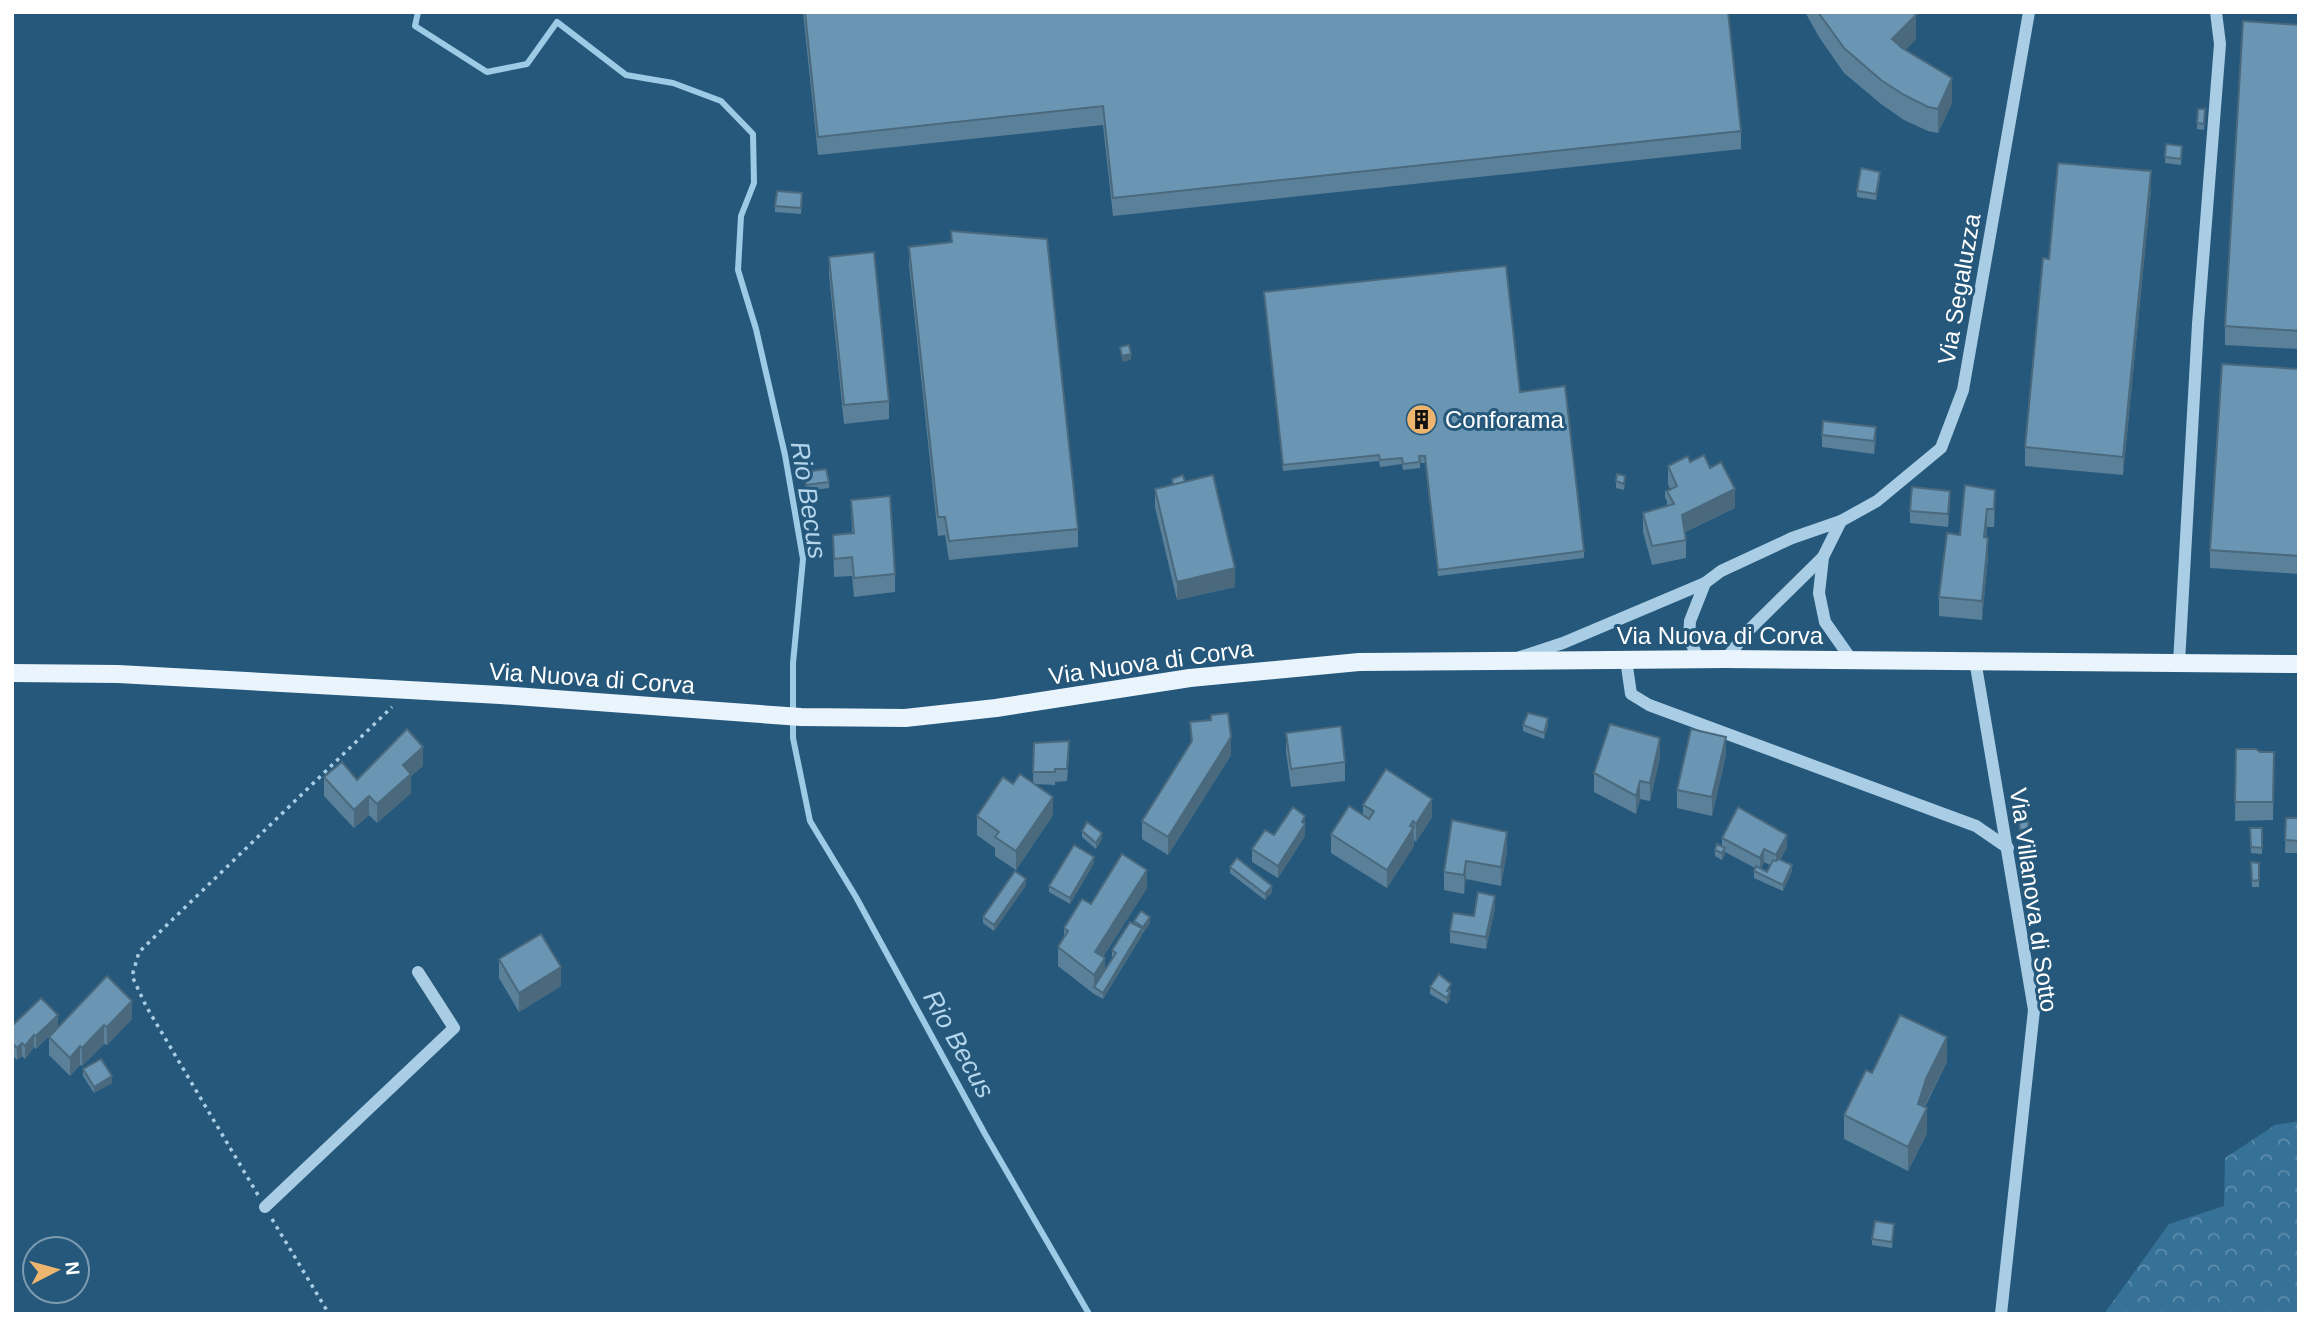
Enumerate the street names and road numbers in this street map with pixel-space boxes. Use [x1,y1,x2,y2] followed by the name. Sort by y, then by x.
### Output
[1932,211,1986,367] street label: Via Segaluzza
[1617,622,1824,649] street label: Via Nuova di Corva
[1047,634,1256,690] street label: Via Nuova di Corva
[488,657,697,699] street label: Via Nuova di Corva
[2005,786,2063,1014] street label: Via Villanova di Sotto

